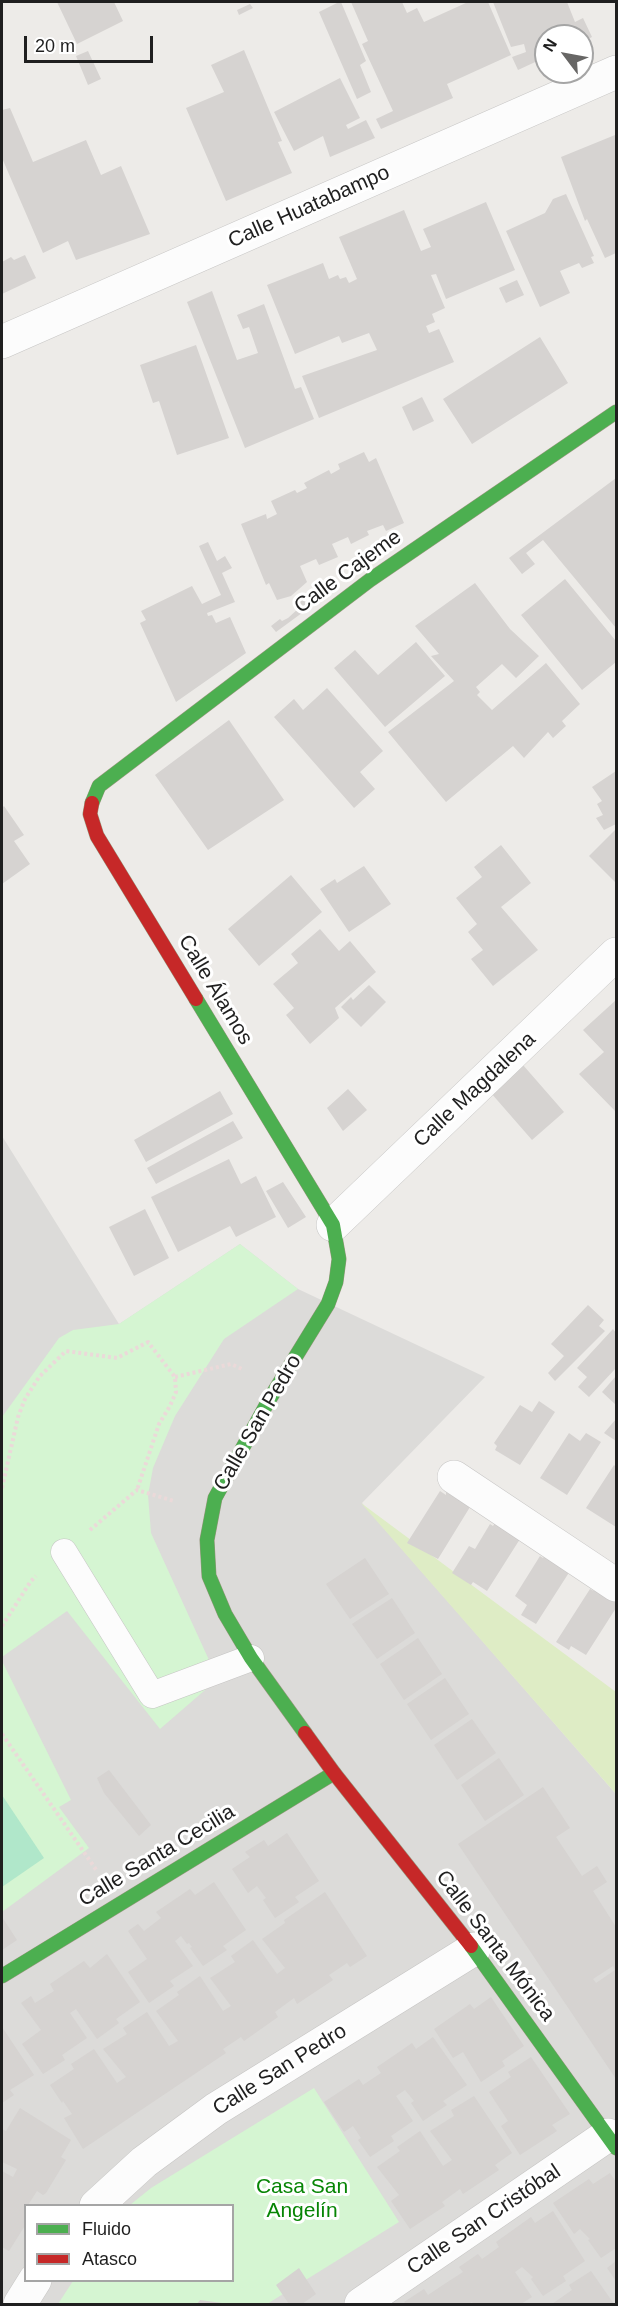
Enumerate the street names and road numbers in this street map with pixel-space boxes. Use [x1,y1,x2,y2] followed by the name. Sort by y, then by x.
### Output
[224,160,394,254] street label: Calle Huatabampo
[290,525,406,619] street label: Calle Cajeme
[172,930,258,1050] street label: Calle Álamos
[409,1027,541,1153] street label: Calle Magdalena
[209,1350,307,1496] street label: Calle San Pedro
[74,1800,240,1912] street label: Calle Santa Cecilia
[430,1866,560,2026] street label: Calle Santa Mónica
[208,2019,352,2121] street label: Calle San Pedro
[402,2159,566,2281] street label: Calle San Cristóbal

